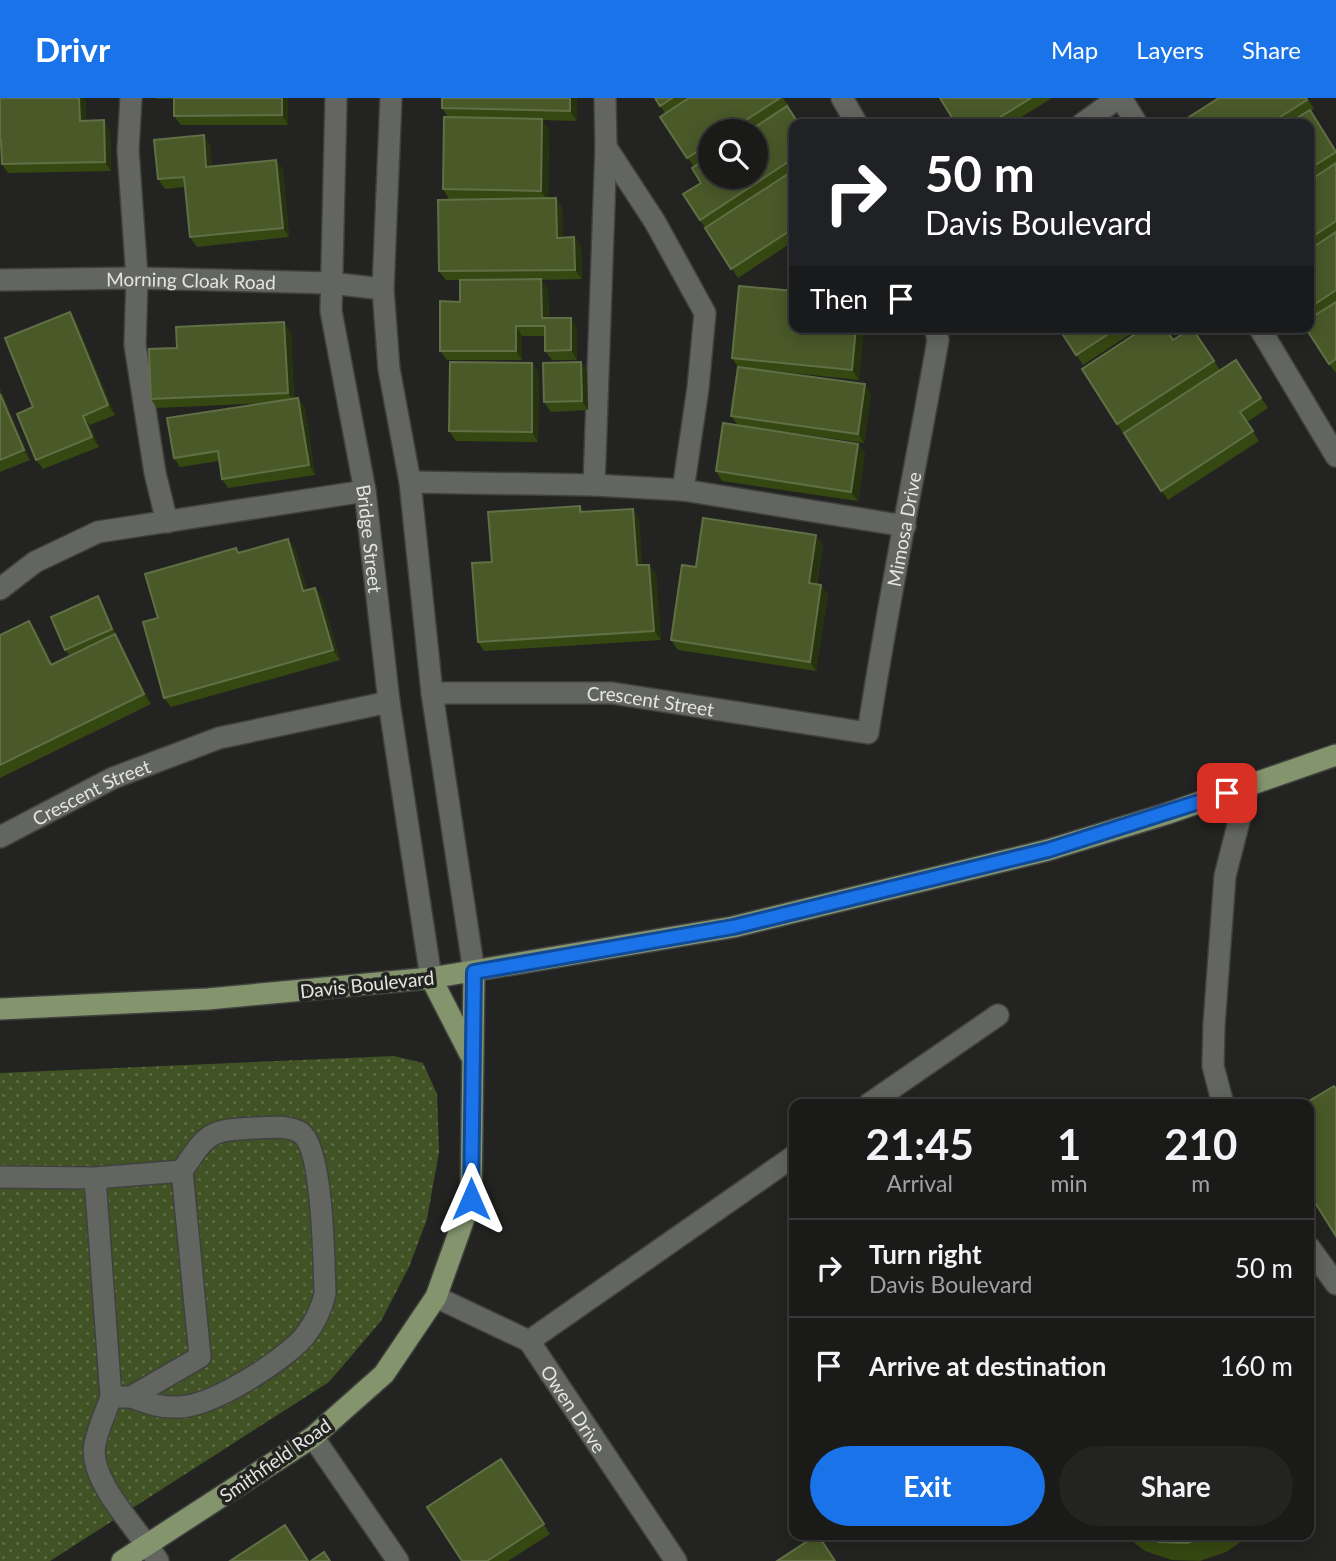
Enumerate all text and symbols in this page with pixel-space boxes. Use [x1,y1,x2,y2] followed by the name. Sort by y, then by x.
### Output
[35,29,110,69] text: Drivr
[1051,35,1098,64] text: Map
[1136,35,1204,64] text: Layers
[1242,35,1301,64] text: Share
[698,119,768,189] map controls
[698,119,768,189] button: search
[925,144,1035,202] text: 50 m
[810,147,901,238] icon: right
[925,203,1152,242] text: Davis Boulevard
[106,266,276,293] street label: Morning Cloak Road
[882,280,920,318] icon: arrive
[810,283,868,315] text: Then
[881,470,925,588] street label: Mimosa Drive
[352,482,388,594] street label: Bridge Street
[587,682,716,720] street label: Crescent Street
[28,753,154,830] street label: Crescent Street
[1197,763,1257,823] pin
[1208,774,1246,812] icon: arrive
[299,966,435,1002] street label: Davis Boulevard
[866,1119,974,1169] text: 21:45
[1057,1119,1081,1169] text: 1
[1164,1119,1237,1169] text: 210
[434,1162,508,1236] position arrow
[887,1169,953,1197] text: Arrival
[1050,1169,1088,1197] text: min
[1191,1169,1210,1197] text: m
[869,1238,982,1270] text: Turn right
[810,1249,848,1287] icon: right
[1235,1252,1293,1284] text: 50 m
[869,1270,1032,1298] text: Davis Boulevard
[810,1347,848,1385] icon: arrive
[869,1350,1106,1382] text: Arrive at destination
[1220,1350,1293,1382] text: 160 m
[536,1360,612,1457] street label: Owen Drive
[215,1413,335,1507] street label: Smithfield Road
[810,1446,1045,1526] button: Exit
[1059,1446,1293,1526] button: Share

